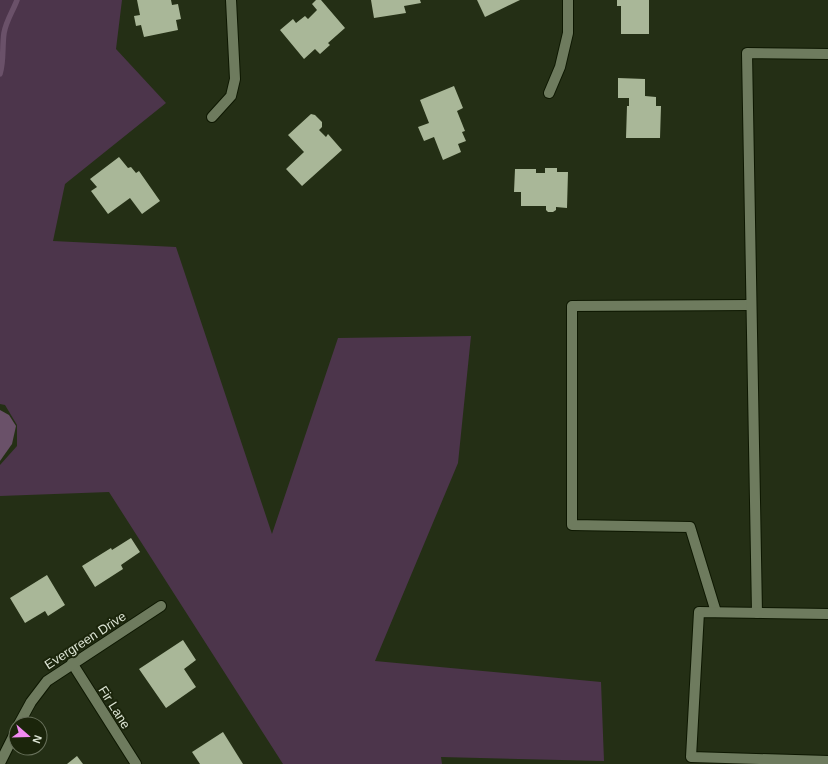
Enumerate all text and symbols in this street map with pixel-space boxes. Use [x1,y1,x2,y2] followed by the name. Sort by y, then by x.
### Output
[42,609,129,672] street label: Evergreen Drive
[96,683,134,731] street label: Fir Lane
[8,716,48,756] north arrow
[30,734,44,745] text: N

